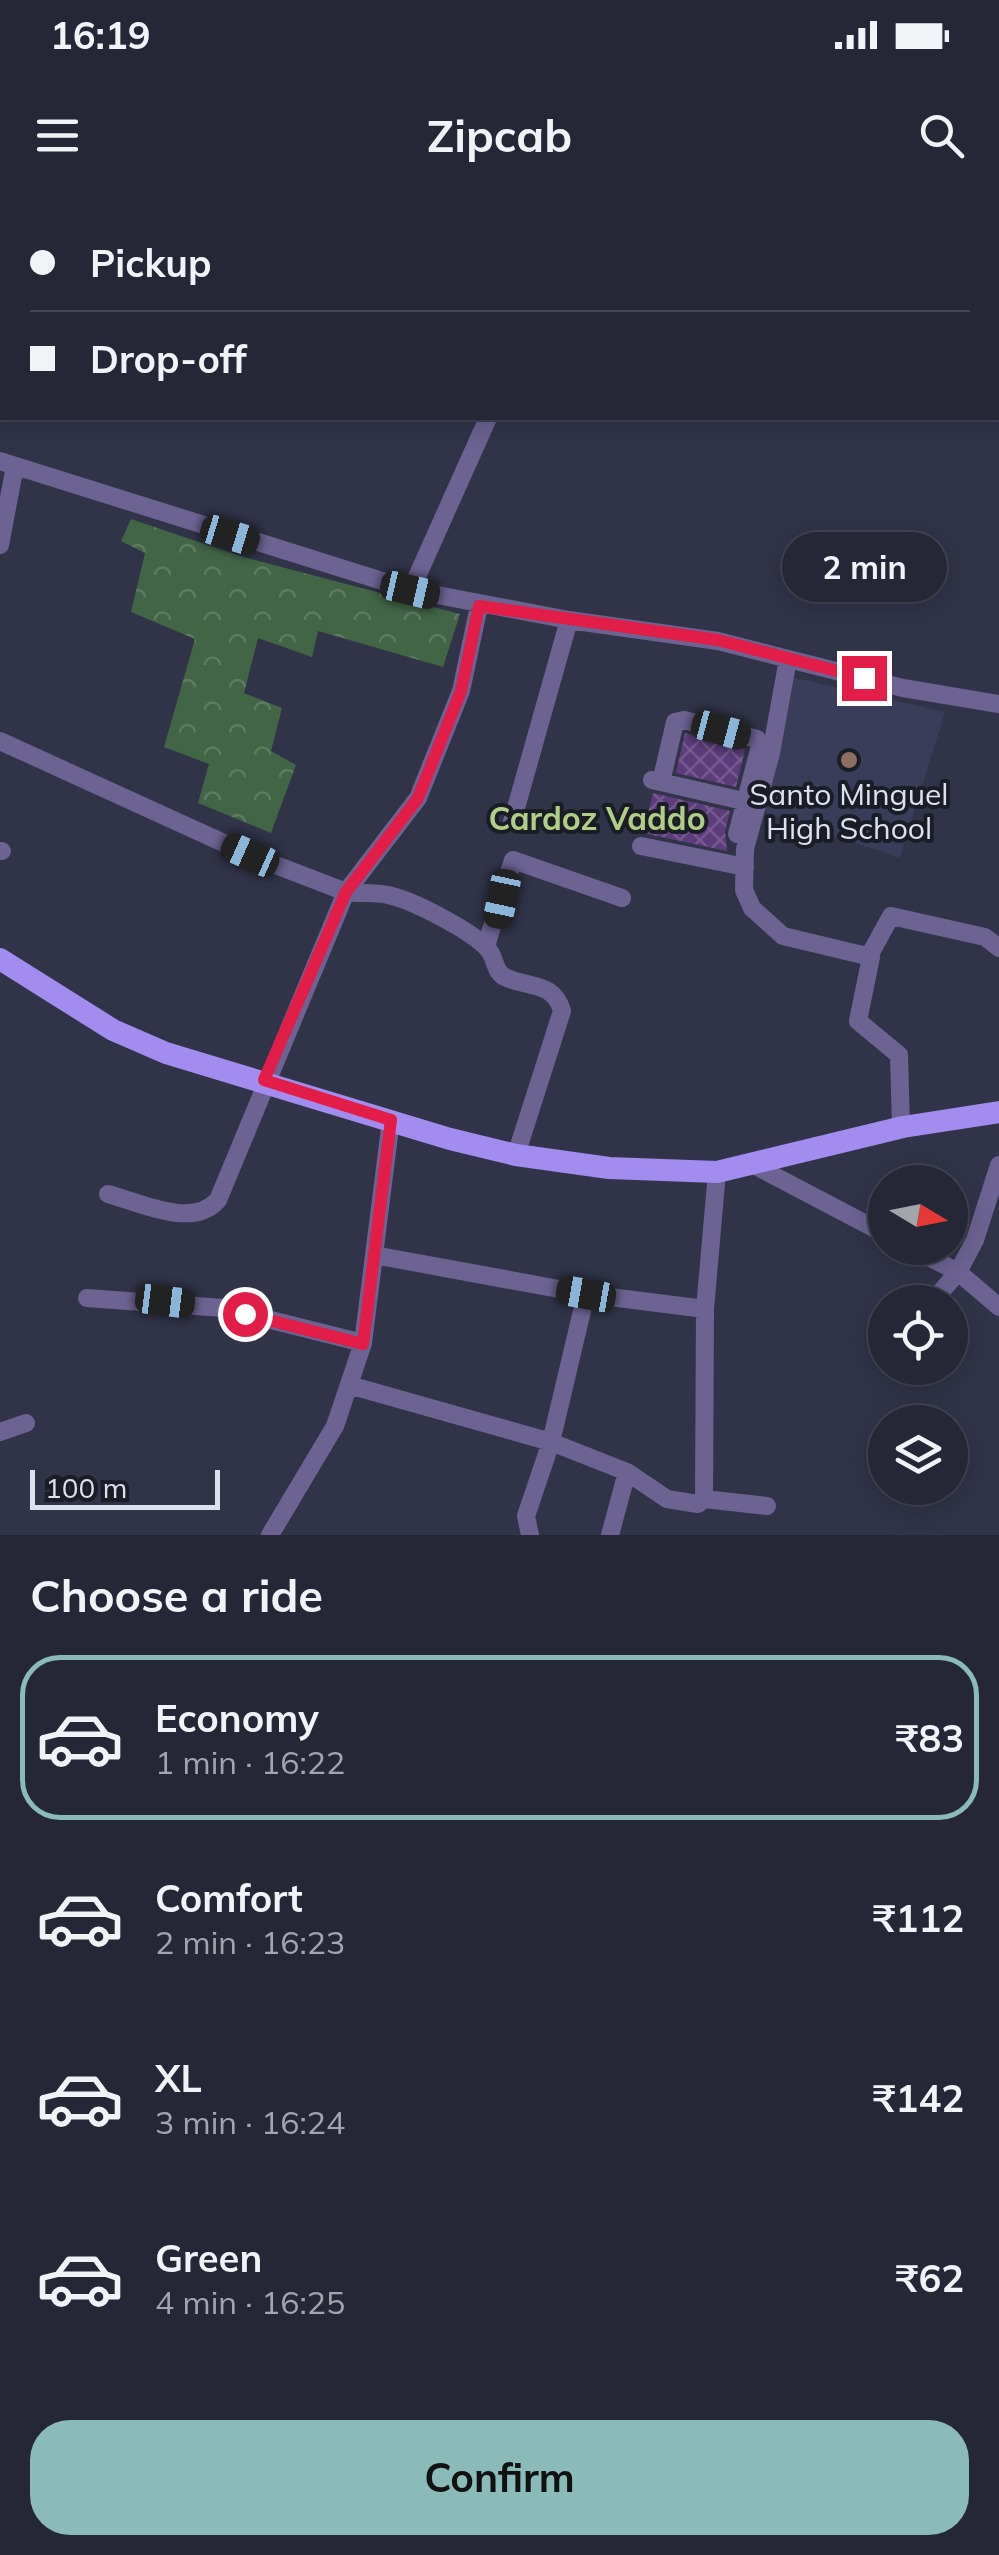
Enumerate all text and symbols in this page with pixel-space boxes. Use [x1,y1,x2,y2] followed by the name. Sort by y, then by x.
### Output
[50,11,151,59] text: 16:19
[427,107,572,163] text: Zipcab
[30,108,85,163] icon: menu
[914,108,969,163] icon: search
[90,239,212,287] text: Pickup
[90,335,247,383] text: Drop-off
[197,512,263,558] car
[782,533,946,603] callout: 2 min
[822,547,907,587] text: 2 min
[377,569,443,611] car
[842,656,887,701] route end
[688,708,754,752] car
[838,749,860,771] marker: Santo Minguel High School
[750,775,948,847] place label: Santo Minguel High School
[488,798,706,838] district label: Cardoz Vaddo
[216,829,284,881] car
[481,867,523,931] car
[868,1165,968,1265] north arrow
[868,1165,968,1505] map controls
[554,1274,618,1314] car
[133,1282,197,1320] car
[868,1285,968,1385] button: locate
[223,1292,268,1337] route start
[868,1405,968,1505] button: layers
[30,1465,220,1510] scale bar
[45,1470,127,1505] text: 100 m
[30,1567,323,1623] text: Choose a ride
[35,1693,125,1783] icon: car
[155,1694,319,1742] text: Economy
[896,1714,964,1762] text: ₹83
[155,1742,345,1782] text: 1 min · 16:22
[35,1873,125,1963] icon: car
[155,1874,303,1922] text: Comfort
[873,1894,964,1942] text: ₹112
[155,1922,345,1962] text: 2 min · 16:23
[35,2053,125,2143] icon: car
[155,2054,202,2102] text: XL
[873,2074,964,2122] text: ₹142
[155,2102,345,2142] text: 3 min · 16:24
[35,2233,125,2323] icon: car
[155,2234,262,2282] text: Green
[896,2254,964,2302] text: ₹62
[155,2282,345,2322] text: 4 min · 16:25
[30,2420,969,2535] button: Confirm

